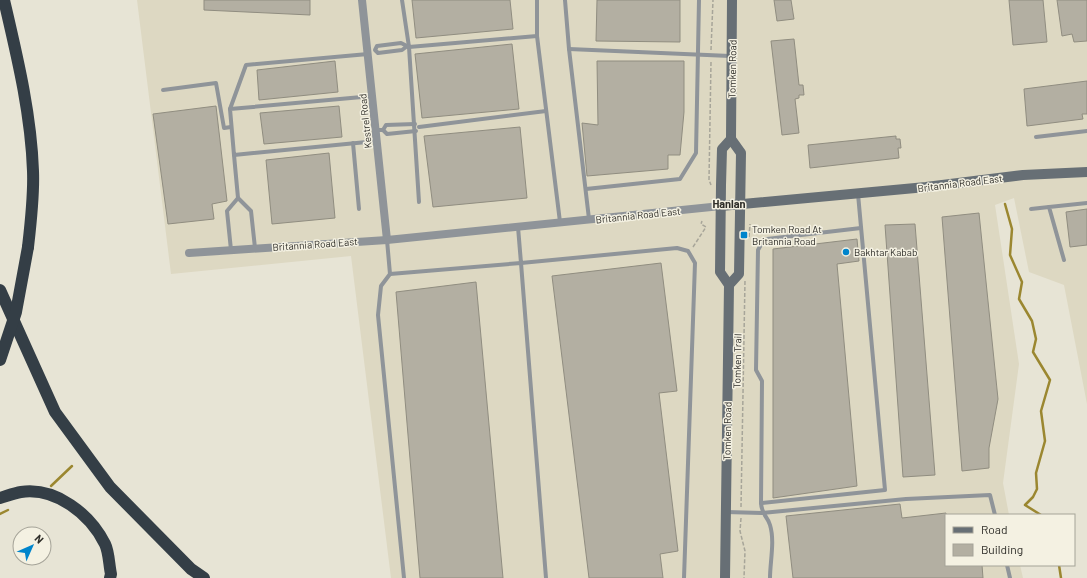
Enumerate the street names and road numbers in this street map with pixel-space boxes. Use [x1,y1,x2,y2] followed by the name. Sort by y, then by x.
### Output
[725,40,739,98] street label: Tomken Road
[356,93,374,149] street label: Kestrel Road
[917,172,1003,194] street label: Britannia Road East
[595,205,681,225] street label: Britannia Road East
[272,235,358,253] street label: Britannia Road East
[731,333,743,389] street label: Tomken Trail
[720,402,734,460] street label: Tomken Road

